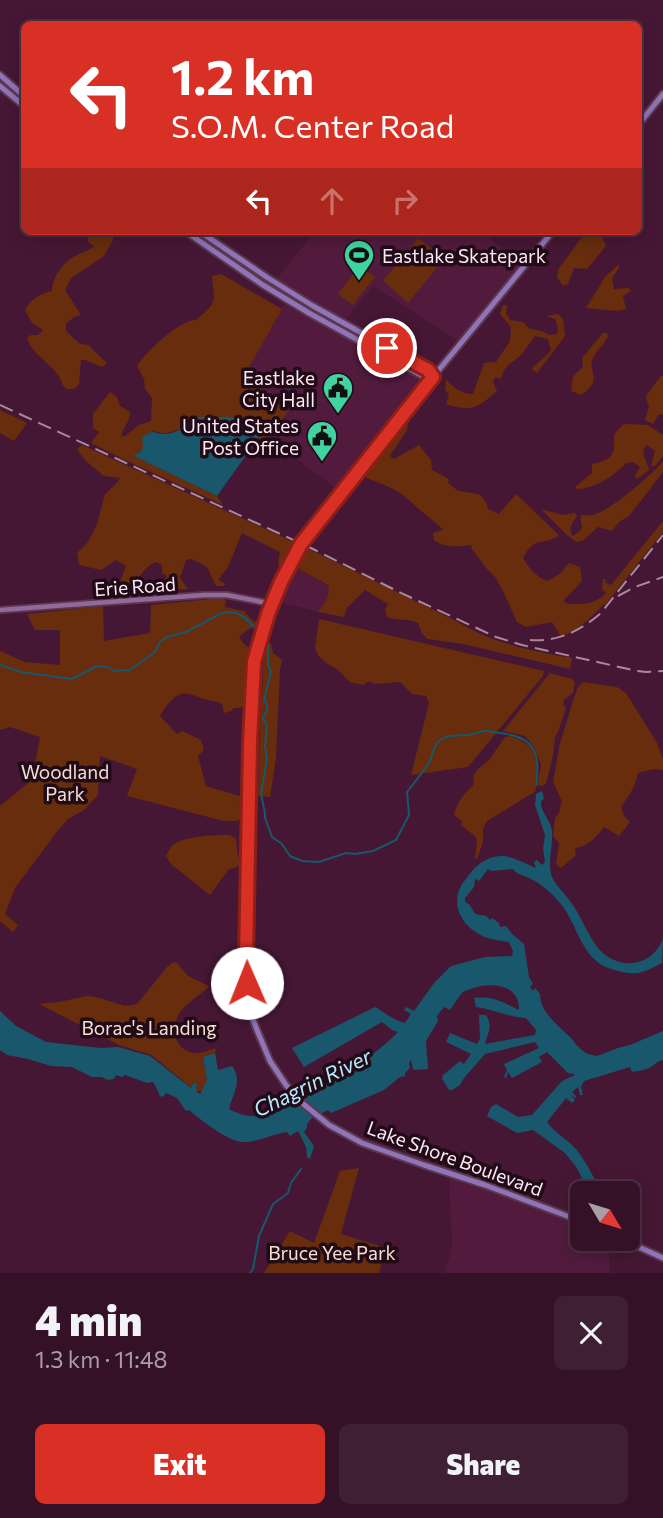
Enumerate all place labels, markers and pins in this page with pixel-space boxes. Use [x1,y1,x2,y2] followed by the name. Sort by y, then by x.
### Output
[342,238,376,282] sports icon: Eastlake Skatepark
[382,244,546,267] place label: Eastlake Skatepark
[357,318,417,378] pin
[242,366,315,411] place label: Eastlake City Hall
[321,371,355,415] public building icon: Eastlake City Hall
[182,414,299,459] place label: United States Post Office
[305,419,339,463] public building icon: United States Post Office

